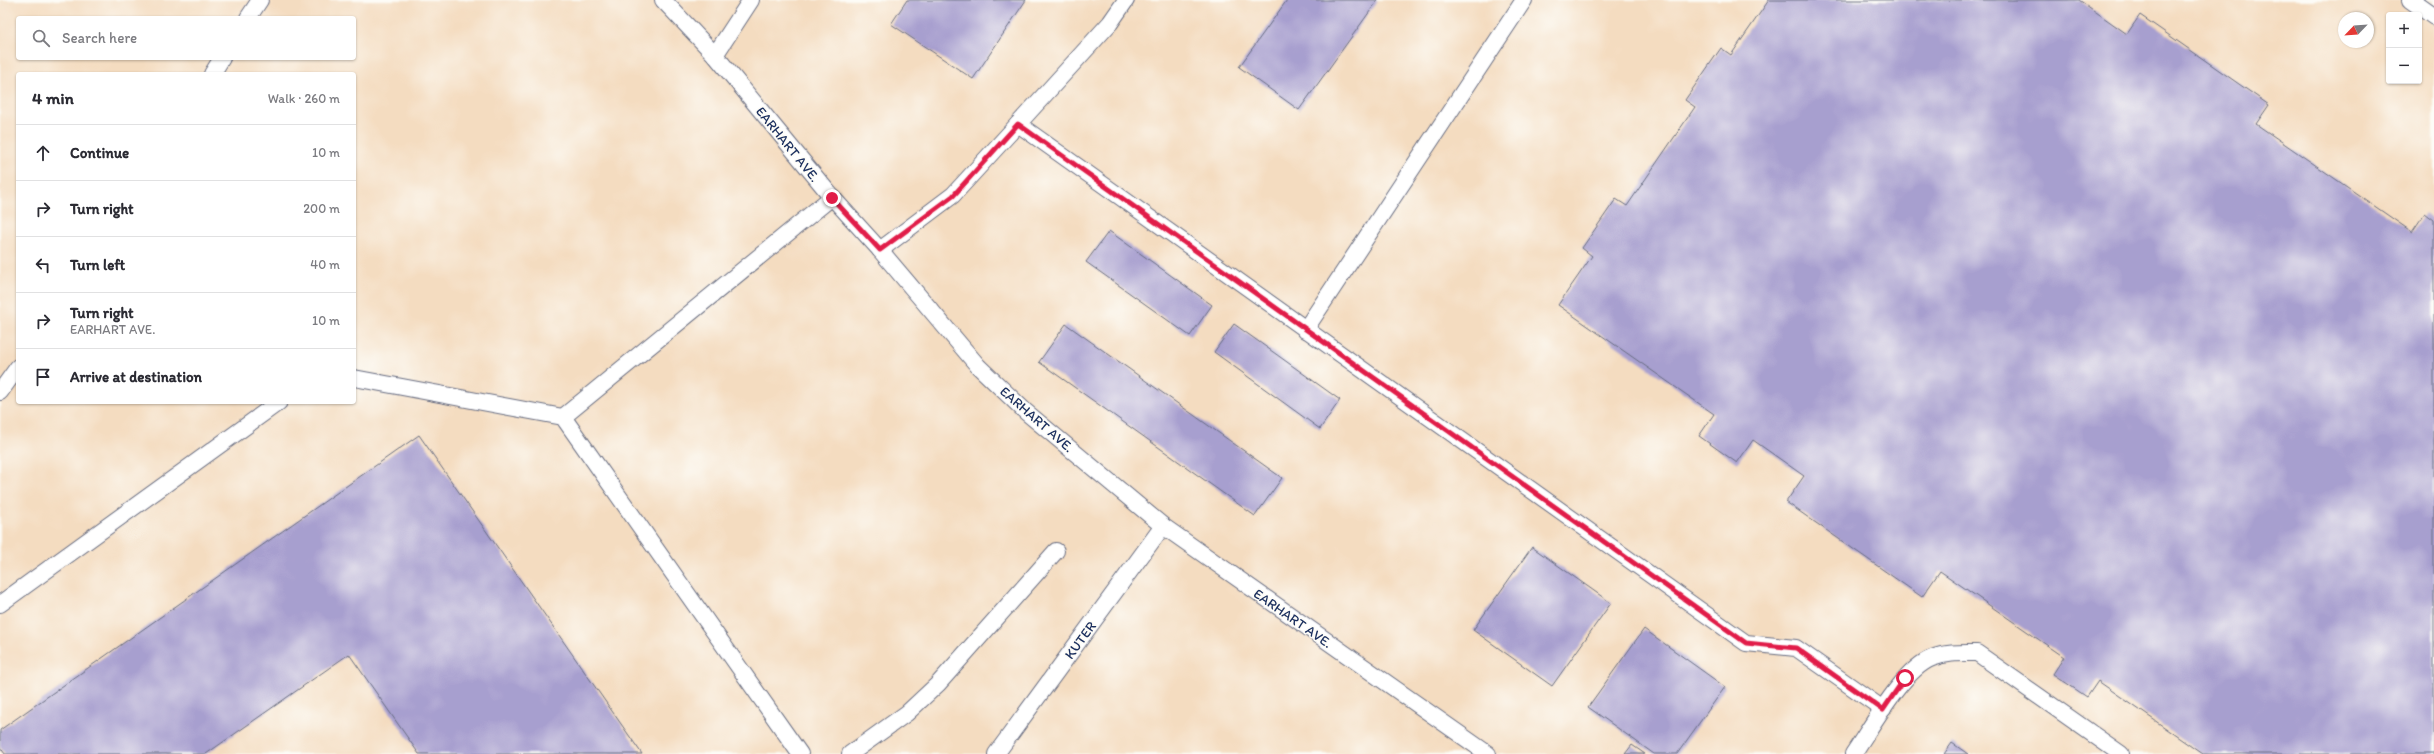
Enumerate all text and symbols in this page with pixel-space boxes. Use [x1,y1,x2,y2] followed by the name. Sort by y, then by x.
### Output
[2338,12,2374,48] north arrow
[2386,12,2422,84] map controls
[2386,12,2422,48] button: +
[16,16,356,60] search box
[30,27,52,49] icon: search
[62,29,137,47] text: Search here
[2386,48,2422,84] button: −
[32,88,74,108] text: 4 min
[268,91,340,106] text: Walk · 260 m
[752,103,823,185] street label: EARHART AVE.
[32,142,54,164] icon: ahead
[70,144,129,162] text: Continue
[312,145,340,160] text: 10 m
[823,189,841,207] route end
[32,198,54,220] icon: right
[70,200,134,218] text: Turn right
[303,201,340,216] text: 200 m
[32,254,54,276] icon: left
[70,256,125,274] text: Turn left
[310,257,340,272] text: 40 m
[70,304,134,322] text: Turn right
[32,310,54,332] icon: right
[312,313,340,328] text: 10 m
[70,322,155,337] text: EARHART AVE.
[32,366,54,388] icon: arrive
[70,368,202,386] text: Arrive at destination
[996,383,1077,456] street label: EARHART AVE.
[1250,585,1335,652] street label: EARHART AVE.
[1061,618,1100,663] street label: KUTER
[1896,669,1914,687] route start

